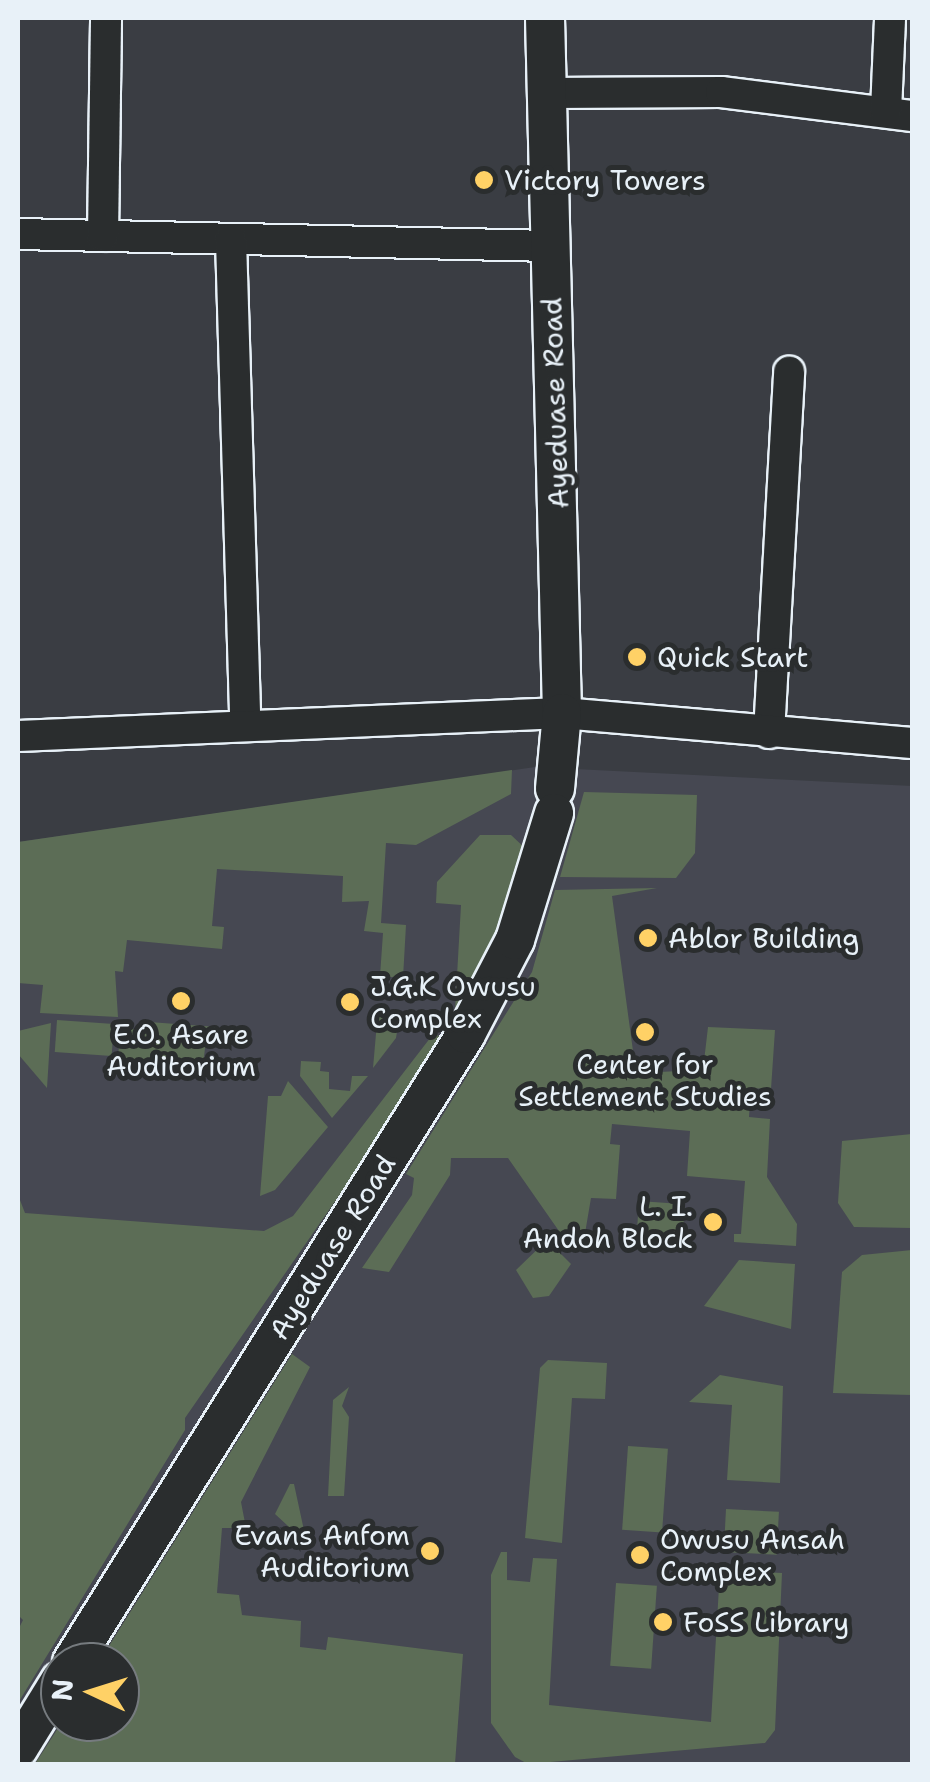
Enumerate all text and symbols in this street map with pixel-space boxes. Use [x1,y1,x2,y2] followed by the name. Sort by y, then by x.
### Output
[504,163,706,197] place label: Victory Towers
[473,169,495,191] marker: Victory Towers
[535,297,575,509] street label: Ayeduase Road
[657,640,809,674] place label: Quick Start
[626,646,648,668] marker: Quick Start
[668,921,860,955] place label: Ablor Building
[637,927,659,949] marker: Ablor Building
[370,969,536,1035] place label: J.G.K Owusu Complex
[170,990,192,1012] marker: E.O. Asare Auditorium
[339,991,361,1013] marker: J.G.K Owusu Complex
[106,1017,256,1083] place label: E.O. Asare Auditorium
[634,1021,656,1043] marker: Center for Settlement Studies
[518,1047,772,1113] place label: Center for Settlement Studies
[262,1148,402,1346] street label: Ayeduase Road
[523,1189,693,1255] place label: L. I. Andoh Block
[702,1211,724,1233] marker: L. I. Andoh Block
[234,1518,410,1584] place label: Evans Anfom Auditorium
[660,1522,845,1588] place label: Owusu Ansah Complex
[419,1540,441,1562] marker: Evans Anfom Auditorium
[629,1544,651,1566] marker: Owusu Ansah Complex
[683,1605,849,1639] place label: FoSS Library
[652,1611,674,1633] marker: FoSS Library
[40,1642,140,1742] north arrow
[42,1678,82,1702] text: N

